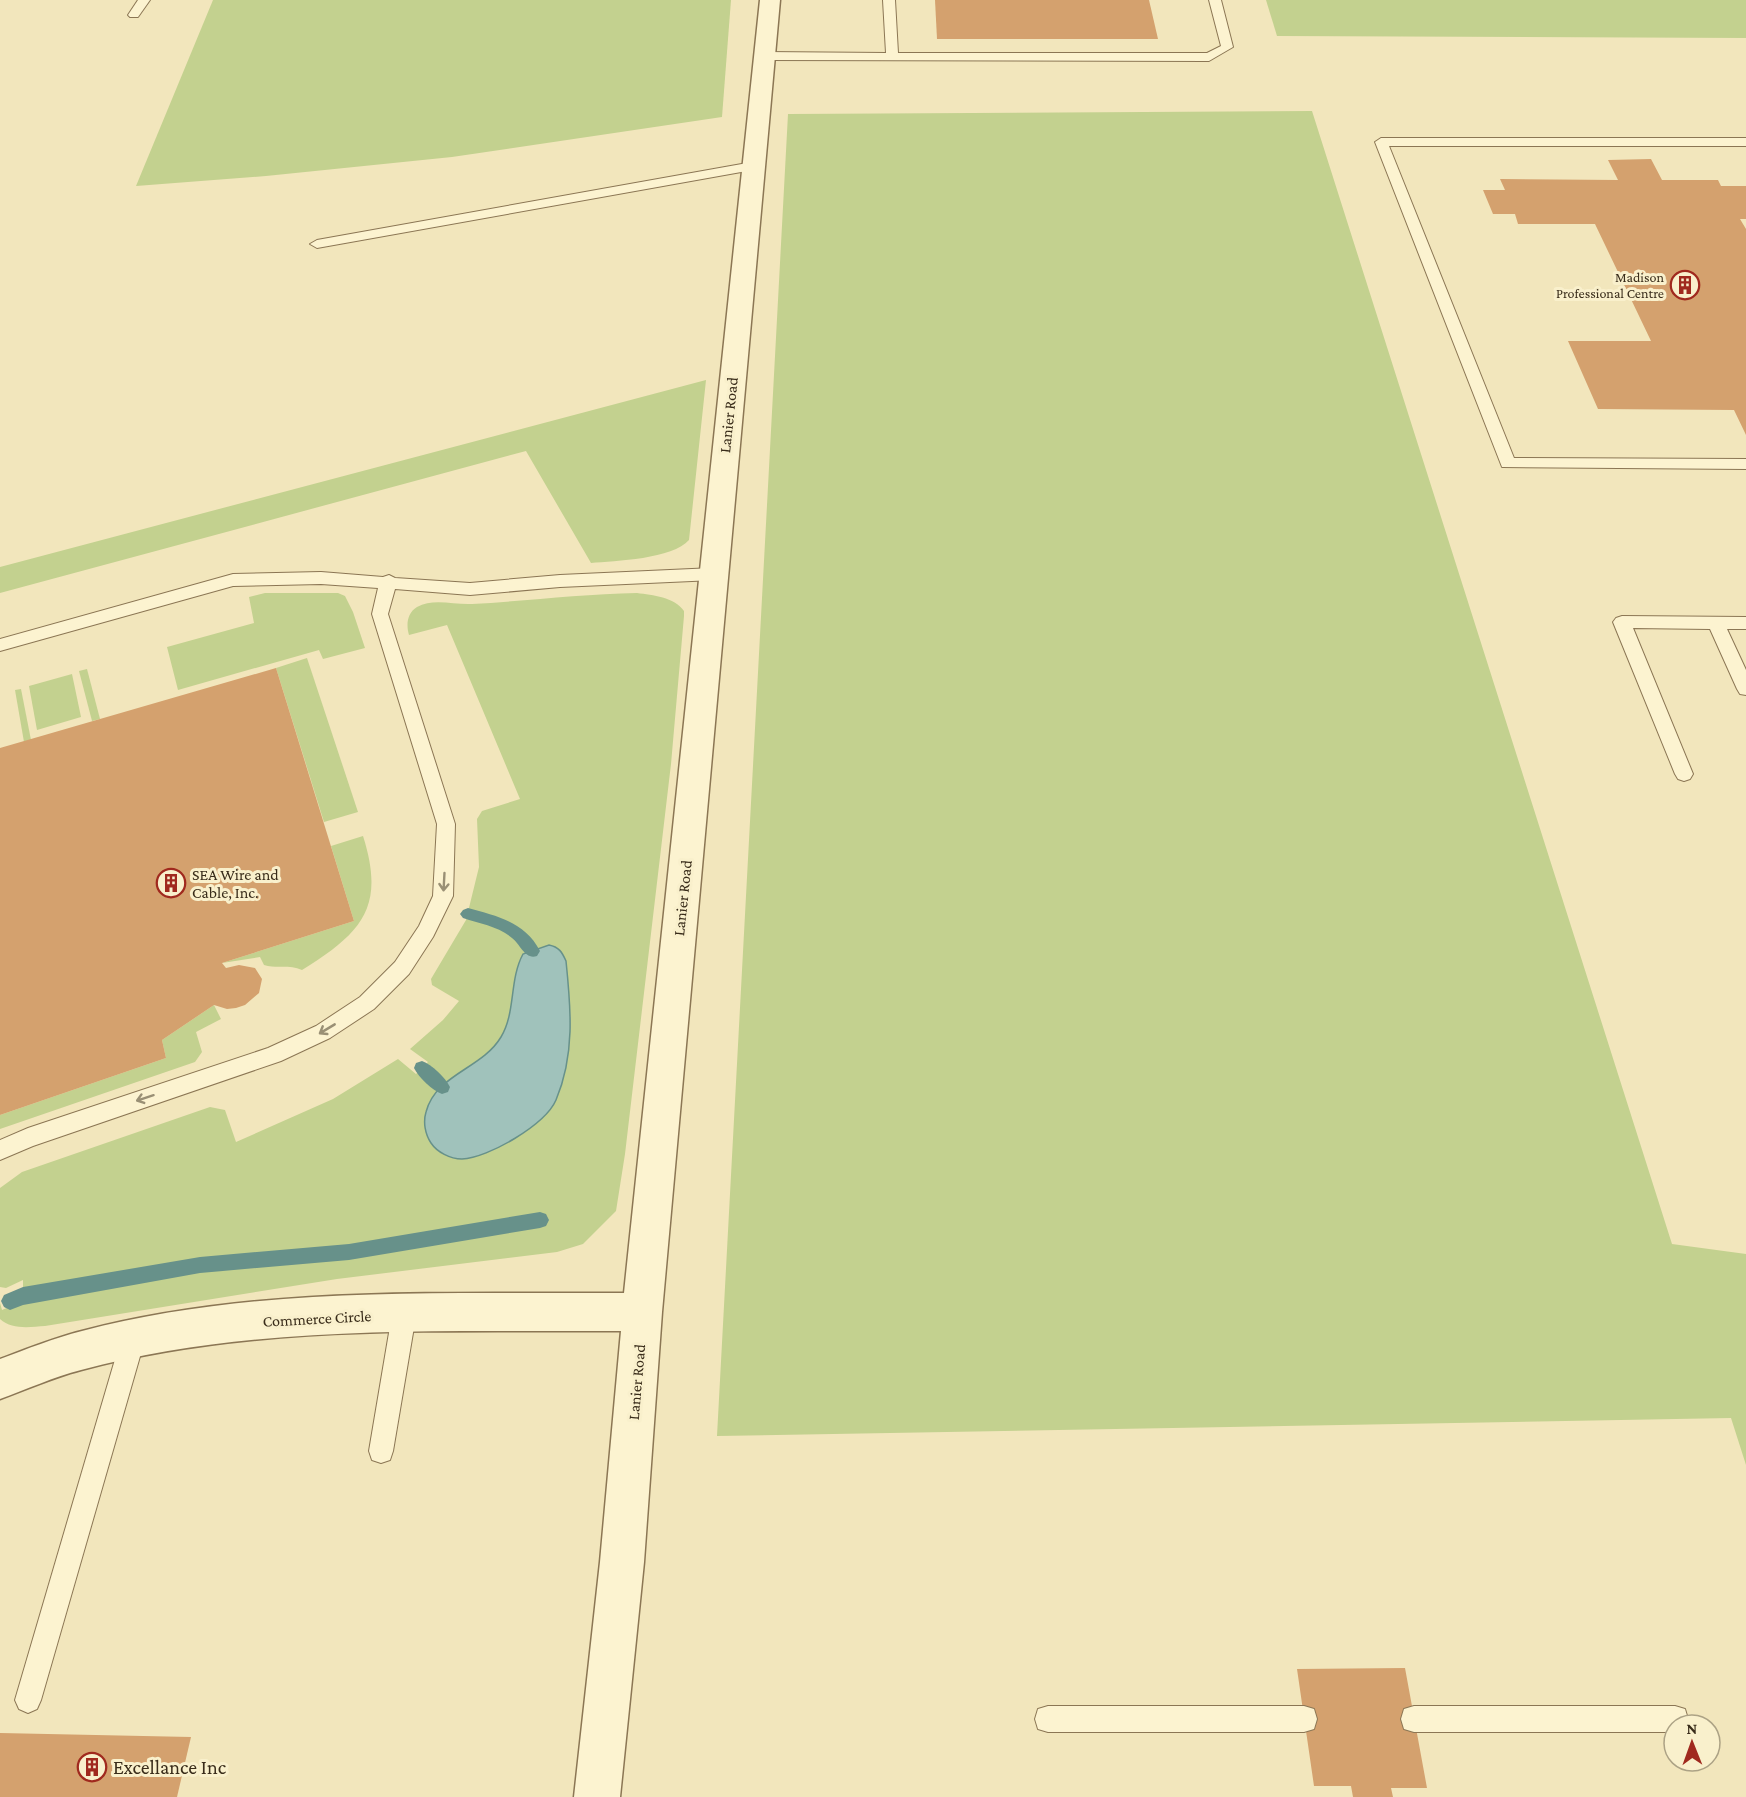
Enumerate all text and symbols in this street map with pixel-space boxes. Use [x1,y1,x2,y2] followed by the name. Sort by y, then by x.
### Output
[1556,269,1664,301] place label: Madison Professional Centre
[1669,269,1701,301] building icon: Madison Professional Centre
[716,376,741,454] street label: Lanier Road
[670,859,695,937] street label: Lanier Road
[192,866,279,901] place label: SEA Wire and Cable, Inc.
[155,867,187,899] building icon: SEA Wire and Cable, Inc.
[439,872,450,892] one-way arrow
[319,1023,336,1035] one-way arrow
[136,1094,155,1105] one-way arrow
[262,1307,372,1330] street label: Commerce Circle
[625,1343,648,1421] street label: Lanier Road
[1662,1713,1722,1773] north arrow
[1686,1720,1697,1737] text: N
[76,1751,108,1783] building icon: Excellance Inc
[113,1756,227,1778] place label: Excellance Inc

